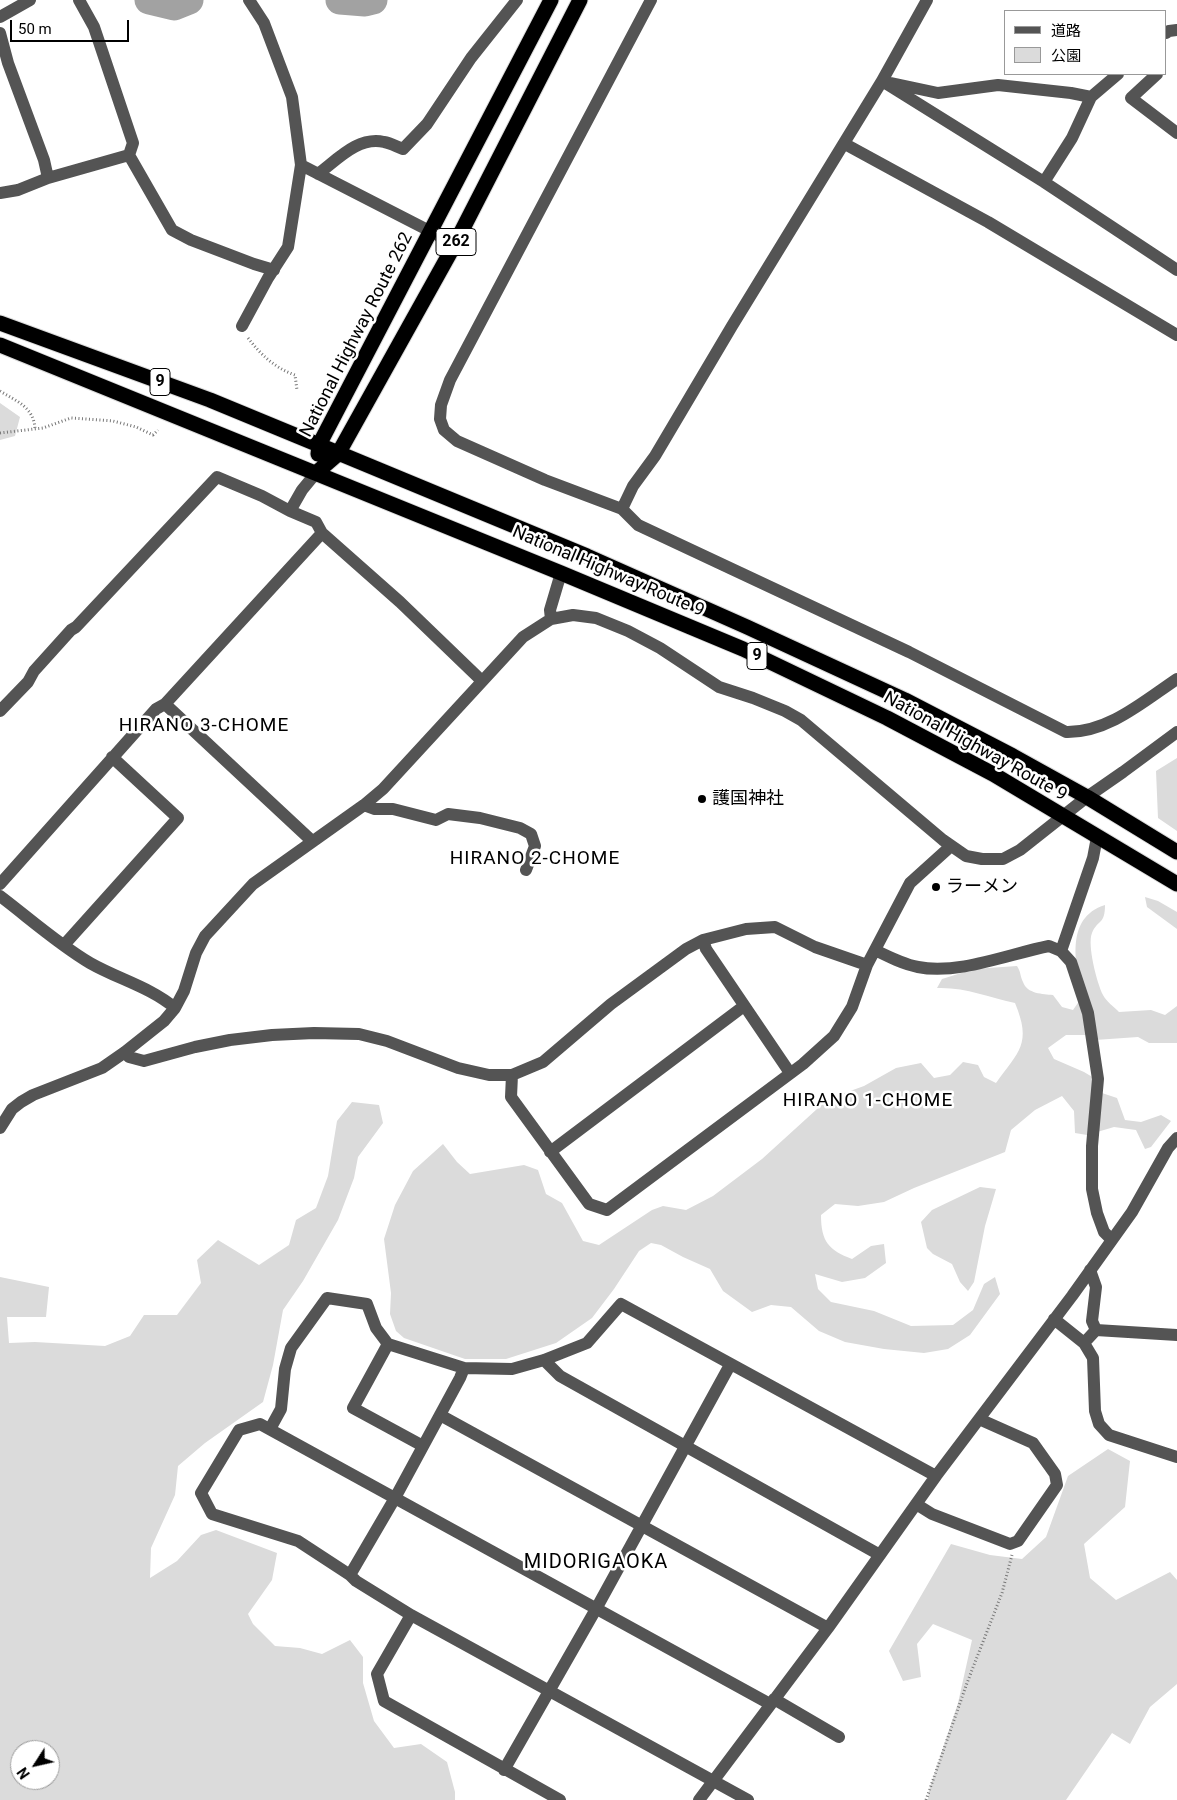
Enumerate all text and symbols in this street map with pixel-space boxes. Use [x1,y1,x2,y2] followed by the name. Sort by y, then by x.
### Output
[12,10,131,42] scale bar
[1004,10,1167,75] legend
[18,20,52,38] text: 50 m
[1051,22,1081,40] text: 道路
[1051,47,1081,65] text: 公園
[436,228,476,256] road number: 262
[296,229,418,441] street label: National Highway Route 262
[150,368,170,396] road number: 9
[509,522,707,622] street label: National Highway Route 9
[747,642,767,669] road number: 9
[879,688,1071,806] street label: National Highway Route 9
[117,715,291,737] district label: HIRANO 3-CHOME
[712,788,784,810] place label: 護国神社
[696,793,708,805] marker: 護国神社
[448,848,622,870] district label: HIRANO 2-CHOME
[946,876,1018,898] place label: ラーメン
[930,881,942,893] marker: ラーメン
[781,1090,955,1112] district label: HIRANO 1-CHOME
[522,1551,670,1575] district label: MIDORIGAOKA
[10,1740,60,1790] north arrow
[14,1764,33,1782] text: N

